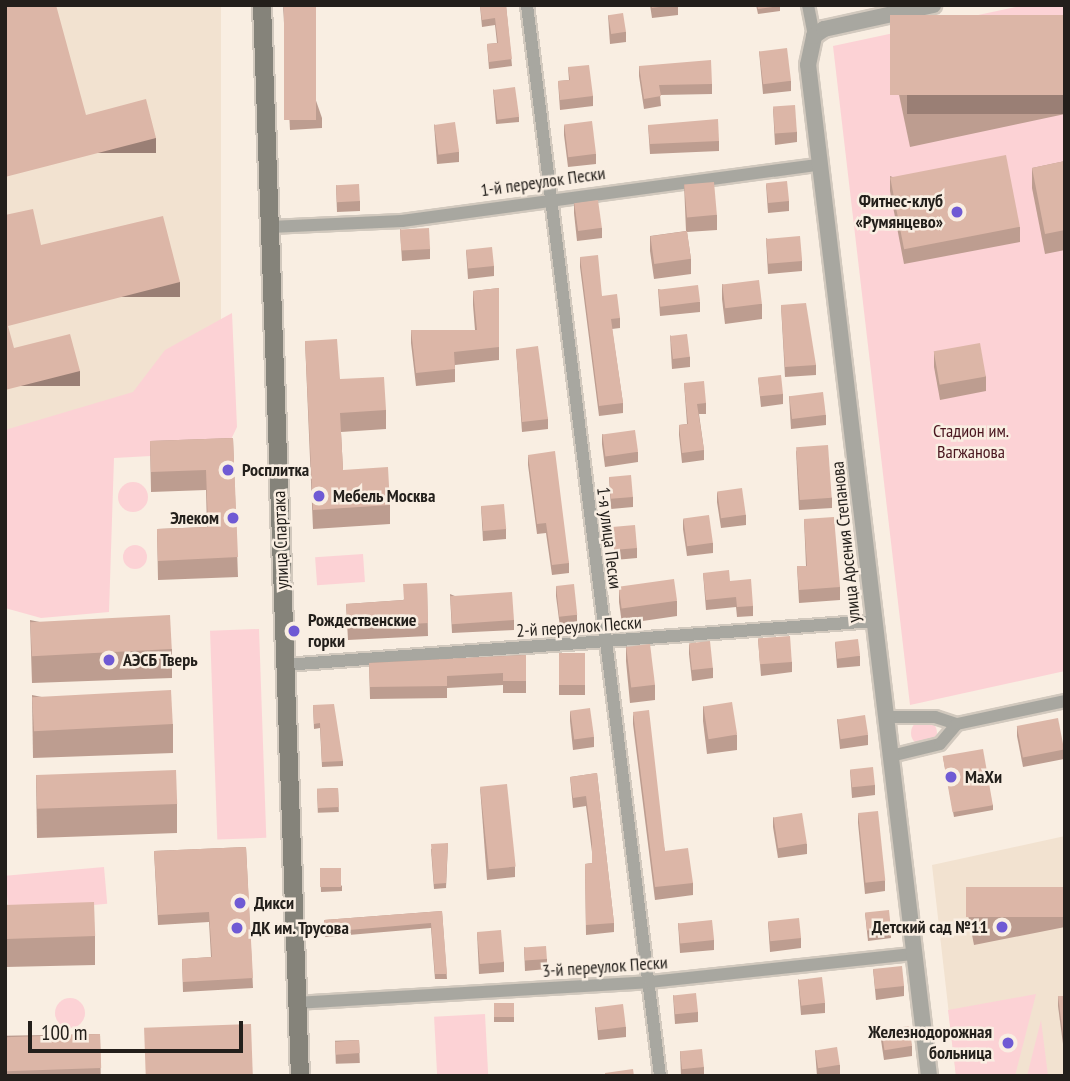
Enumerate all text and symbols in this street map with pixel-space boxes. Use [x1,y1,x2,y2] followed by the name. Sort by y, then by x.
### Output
[479,163,607,201] street label: 1-й переулок Пески
[855,191,943,234] place label: Фитнес-клуб «Румянцево»
[949,204,965,220] marker: Фитнес-клуб «Румянцево»
[933,421,1009,464] park label: Стадион им. Вагжанова
[242,459,309,481] place label: Росплитка
[827,460,865,624] street label: улица Арсения Степанова
[220,462,236,478] marker: Росплитка
[333,485,436,507] place label: Мебель Москва
[592,486,626,590] street label: 1-я улица Пески
[311,488,327,504] marker: Мебель Москва
[268,490,294,590] street label: улица Спартака
[170,507,219,529] place label: Элеком
[225,510,241,526] marker: Элеком
[308,610,417,652] place label: Рождественские горки
[516,612,642,642] street label: 2-й переулок Пески
[286,623,302,639] marker: Рождественские горки
[123,649,198,671] place label: АЭСБ Тверь
[101,652,117,668] marker: АЭСБ Тверь
[965,766,1002,788] place label: МаХи
[943,769,959,785] marker: МаХи
[254,892,294,914] place label: Дикси
[232,895,248,911] marker: Дикси
[872,916,988,938] place label: Детский сад №11
[251,917,351,939] place label: ДК им. Трусова
[994,919,1010,935] marker: Детский сад №11
[229,920,245,936] marker: ДК им. Трусова
[542,952,668,982] street label: 3-й переулок Пески
[32,1007,247,1052] scale bar
[41,1019,87,1046] text: 100 m
[868,1022,992,1064] place label: Железнодорожная больница
[998,1033,1018,1053] marker: Железнодорожная больница

